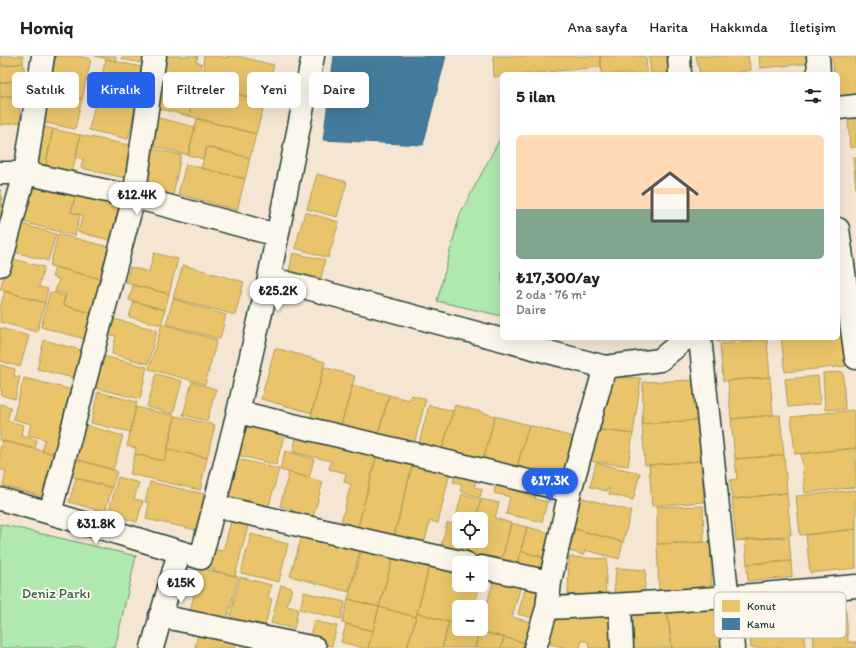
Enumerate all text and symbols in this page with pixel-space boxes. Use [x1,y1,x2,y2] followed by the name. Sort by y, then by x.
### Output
[20,16,73,39] text: Homiq
[568,19,627,36] text: Ana sayfa
[649,19,688,36] text: Harita
[710,19,768,36] text: Hakkında
[790,19,836,36] text: İletişim
[12,72,79,108] chip: Satılık
[87,72,155,108] chip: Kiralık
[163,72,239,108] chip: Filtreler
[247,72,301,108] chip: Yeni
[309,72,369,108] chip: Daire
[802,85,824,107] icon: filters
[516,86,555,106] text: 5 ilan
[634,161,706,233] icon: home
[104,182,170,216] pin: ₺12.4K
[117,187,157,202] text: ₺12.4K
[516,267,600,287] text: ₺17,300/ay
[245,278,311,312] pin: ₺25.2K
[258,283,298,298] text: ₺25.2K
[516,287,586,302] text: 2 oda · 76 m²
[516,302,546,317] text: Daire
[517,468,583,502] pin: ₺17.3K
[531,473,569,488] text: ₺17.3K
[63,511,129,545] pin: ₺31.8K
[452,512,488,636] map controls
[452,512,488,548] button: locate
[77,516,115,531] text: ₺31.8K
[452,556,488,592] button: +
[157,570,205,604] pin: ₺15K
[167,575,195,590] text: ₺15K
[22,585,90,602] park label: Deniz Parkı
[714,592,846,638] legend
[452,600,488,636] button: −
[747,600,776,613] text: Konut
[747,618,775,631] text: Kamu

